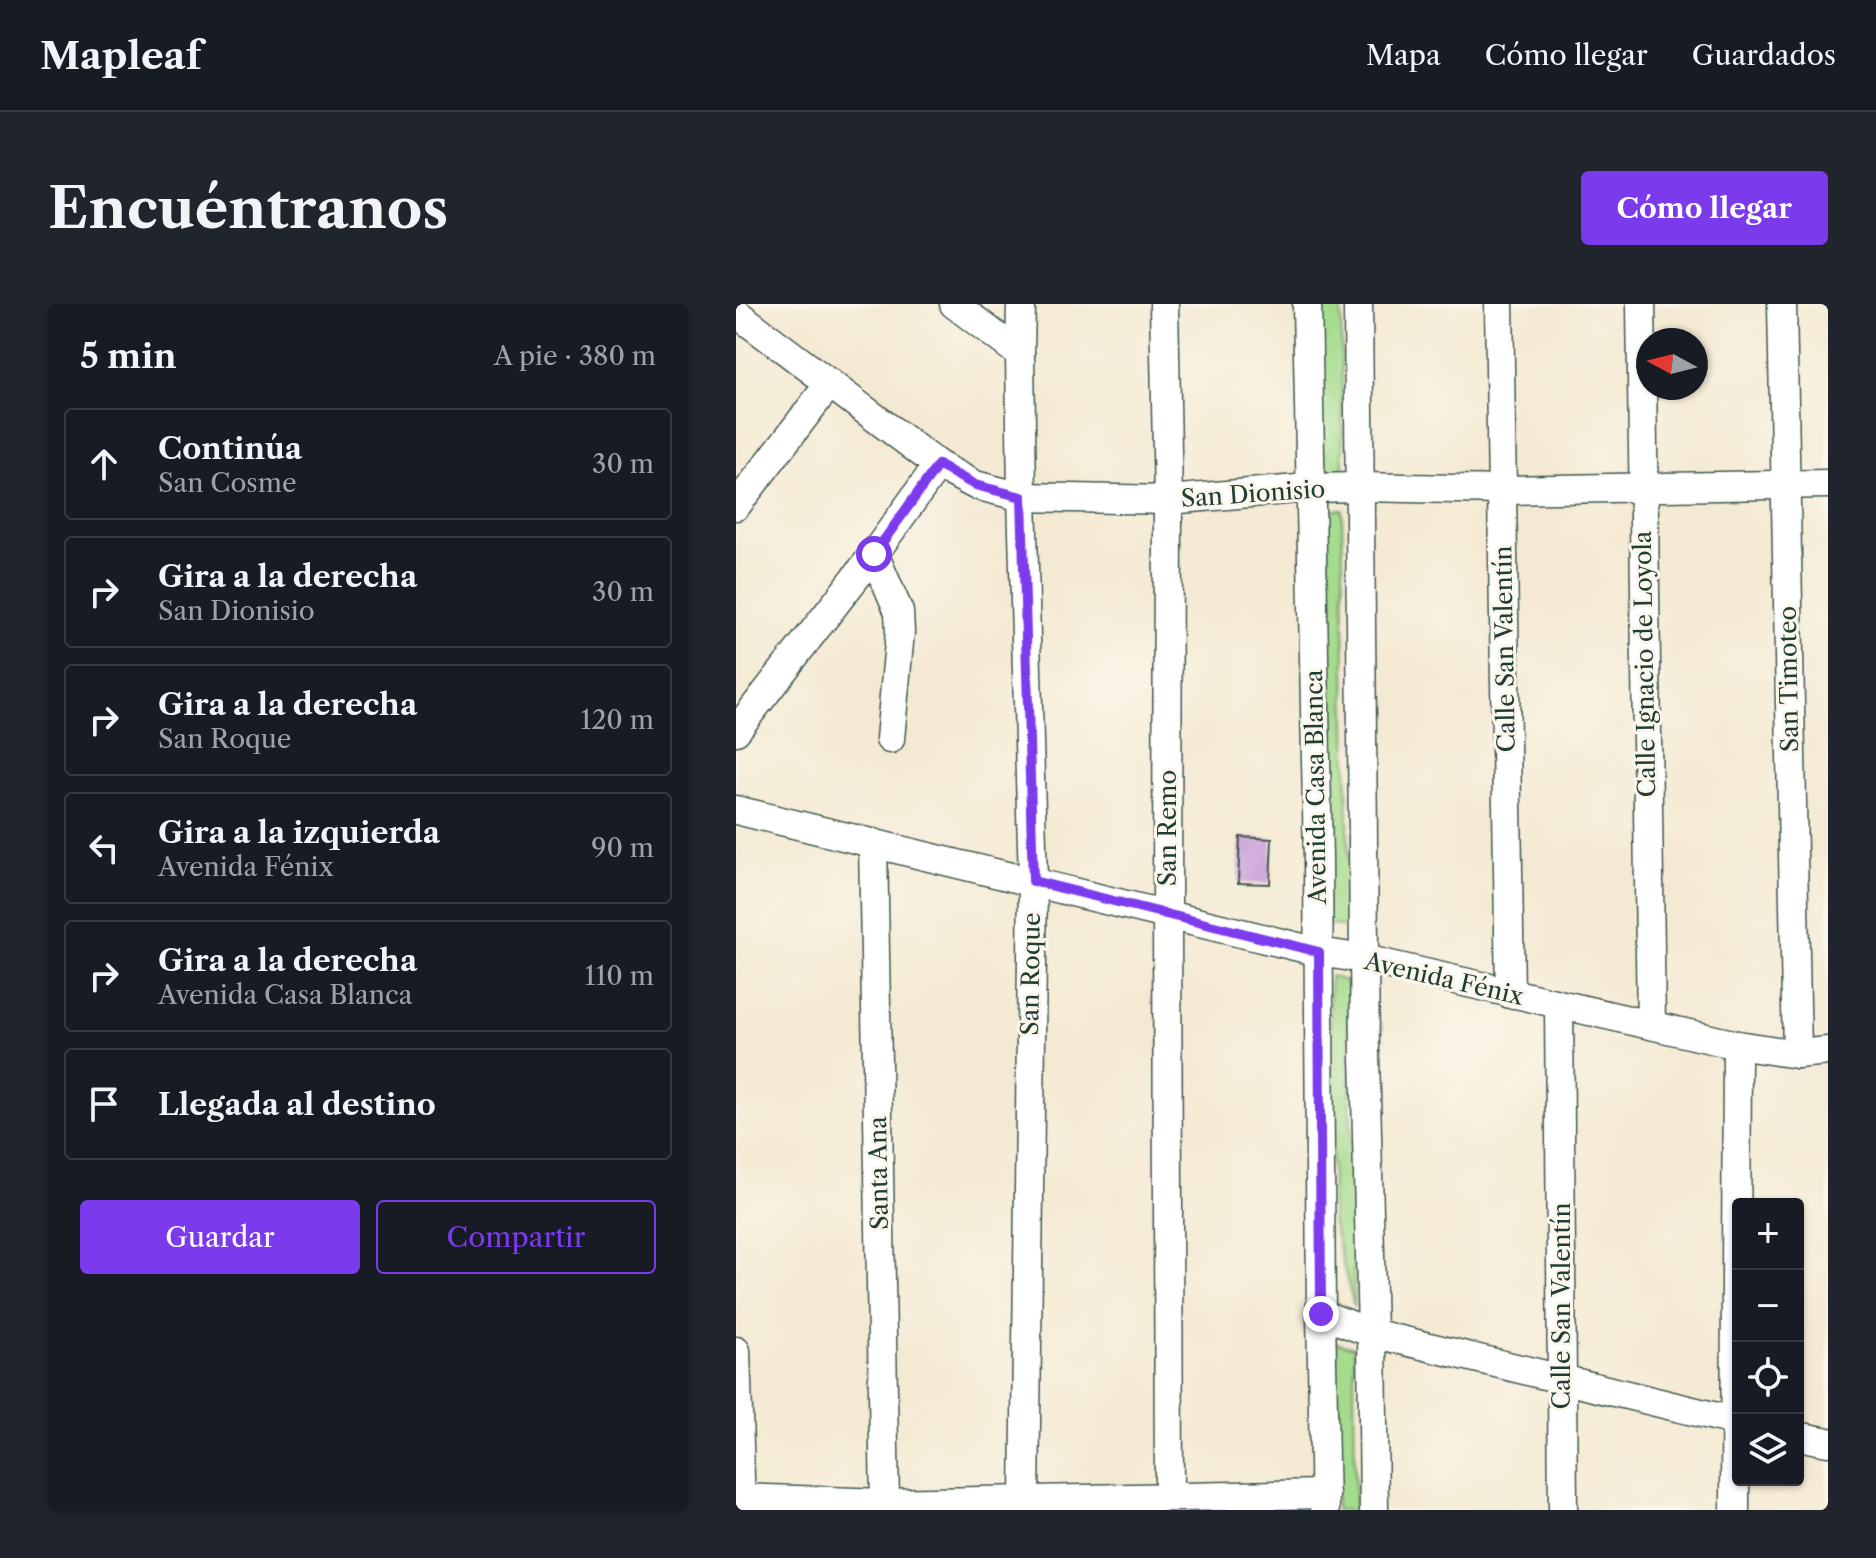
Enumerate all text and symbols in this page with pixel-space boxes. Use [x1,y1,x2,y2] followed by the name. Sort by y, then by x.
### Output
[40,32,202,79] text: Mapleaf
[1366,38,1441,72] text: Mapa
[1485,38,1648,72] text: Cómo llegar
[1692,38,1836,72] text: Guardados
[1581,171,1828,245] button: Cómo llegar
[48,174,448,243] text: Encuéntranos
[1636,328,1708,400] north arrow
[80,335,177,377] text: 5 min
[494,340,656,372] text: A pie · 380 m
[158,430,302,467] text: Continúa
[82,442,126,486] icon: ahead
[592,448,654,480] text: 30 m
[158,467,296,499] text: San Cosme
[1180,474,1326,513] street label: San Dionisio
[1628,530,1661,798] street label: Calle Ignacio de Loyola
[856,536,892,572] route start
[1488,545,1521,753] street label: Calle San Valentín
[158,558,417,595] text: Gira a la derecha
[82,570,126,614] icon: right
[592,576,654,608] text: 30 m
[158,595,315,627] text: San Dionisio
[1773,606,1804,752] street label: San Timoteo
[1299,669,1332,906] street label: Avenida Casa Blanca
[158,686,417,723] text: Gira a la derecha
[82,698,126,742] icon: right
[580,704,654,736] text: 120 m
[158,723,291,755] text: San Roque
[1153,770,1182,886] street label: San Remo
[158,814,440,851] text: Gira a la izquierda
[82,826,126,870] icon: left
[591,832,654,864] text: 90 m
[158,851,334,883] text: Avenida Fénix
[1015,912,1046,1036] street label: San Roque
[158,942,417,979] text: Gira a la derecha
[1361,946,1526,1011] street label: Avenida Fénix
[82,954,126,998] icon: right
[585,960,654,992] text: 110 m
[158,979,412,1011] text: Avenida Casa Blanca
[82,1082,126,1126] icon: arrive
[158,1086,436,1123] text: Llegada al destino
[863,1116,894,1230] street label: Santa Ana
[1732,1198,1804,1486] map controls
[1732,1198,1804,1270] button: +
[80,1200,360,1274] button: Guardar
[376,1200,656,1274] button: Compartir
[1547,1203,1576,1409] street label: Calle San Valentín
[1732,1270,1804,1342] button: −
[1303,1296,1339,1332] route end
[1732,1342,1804,1414] button: locate
[1732,1414,1804,1486] button: layers

